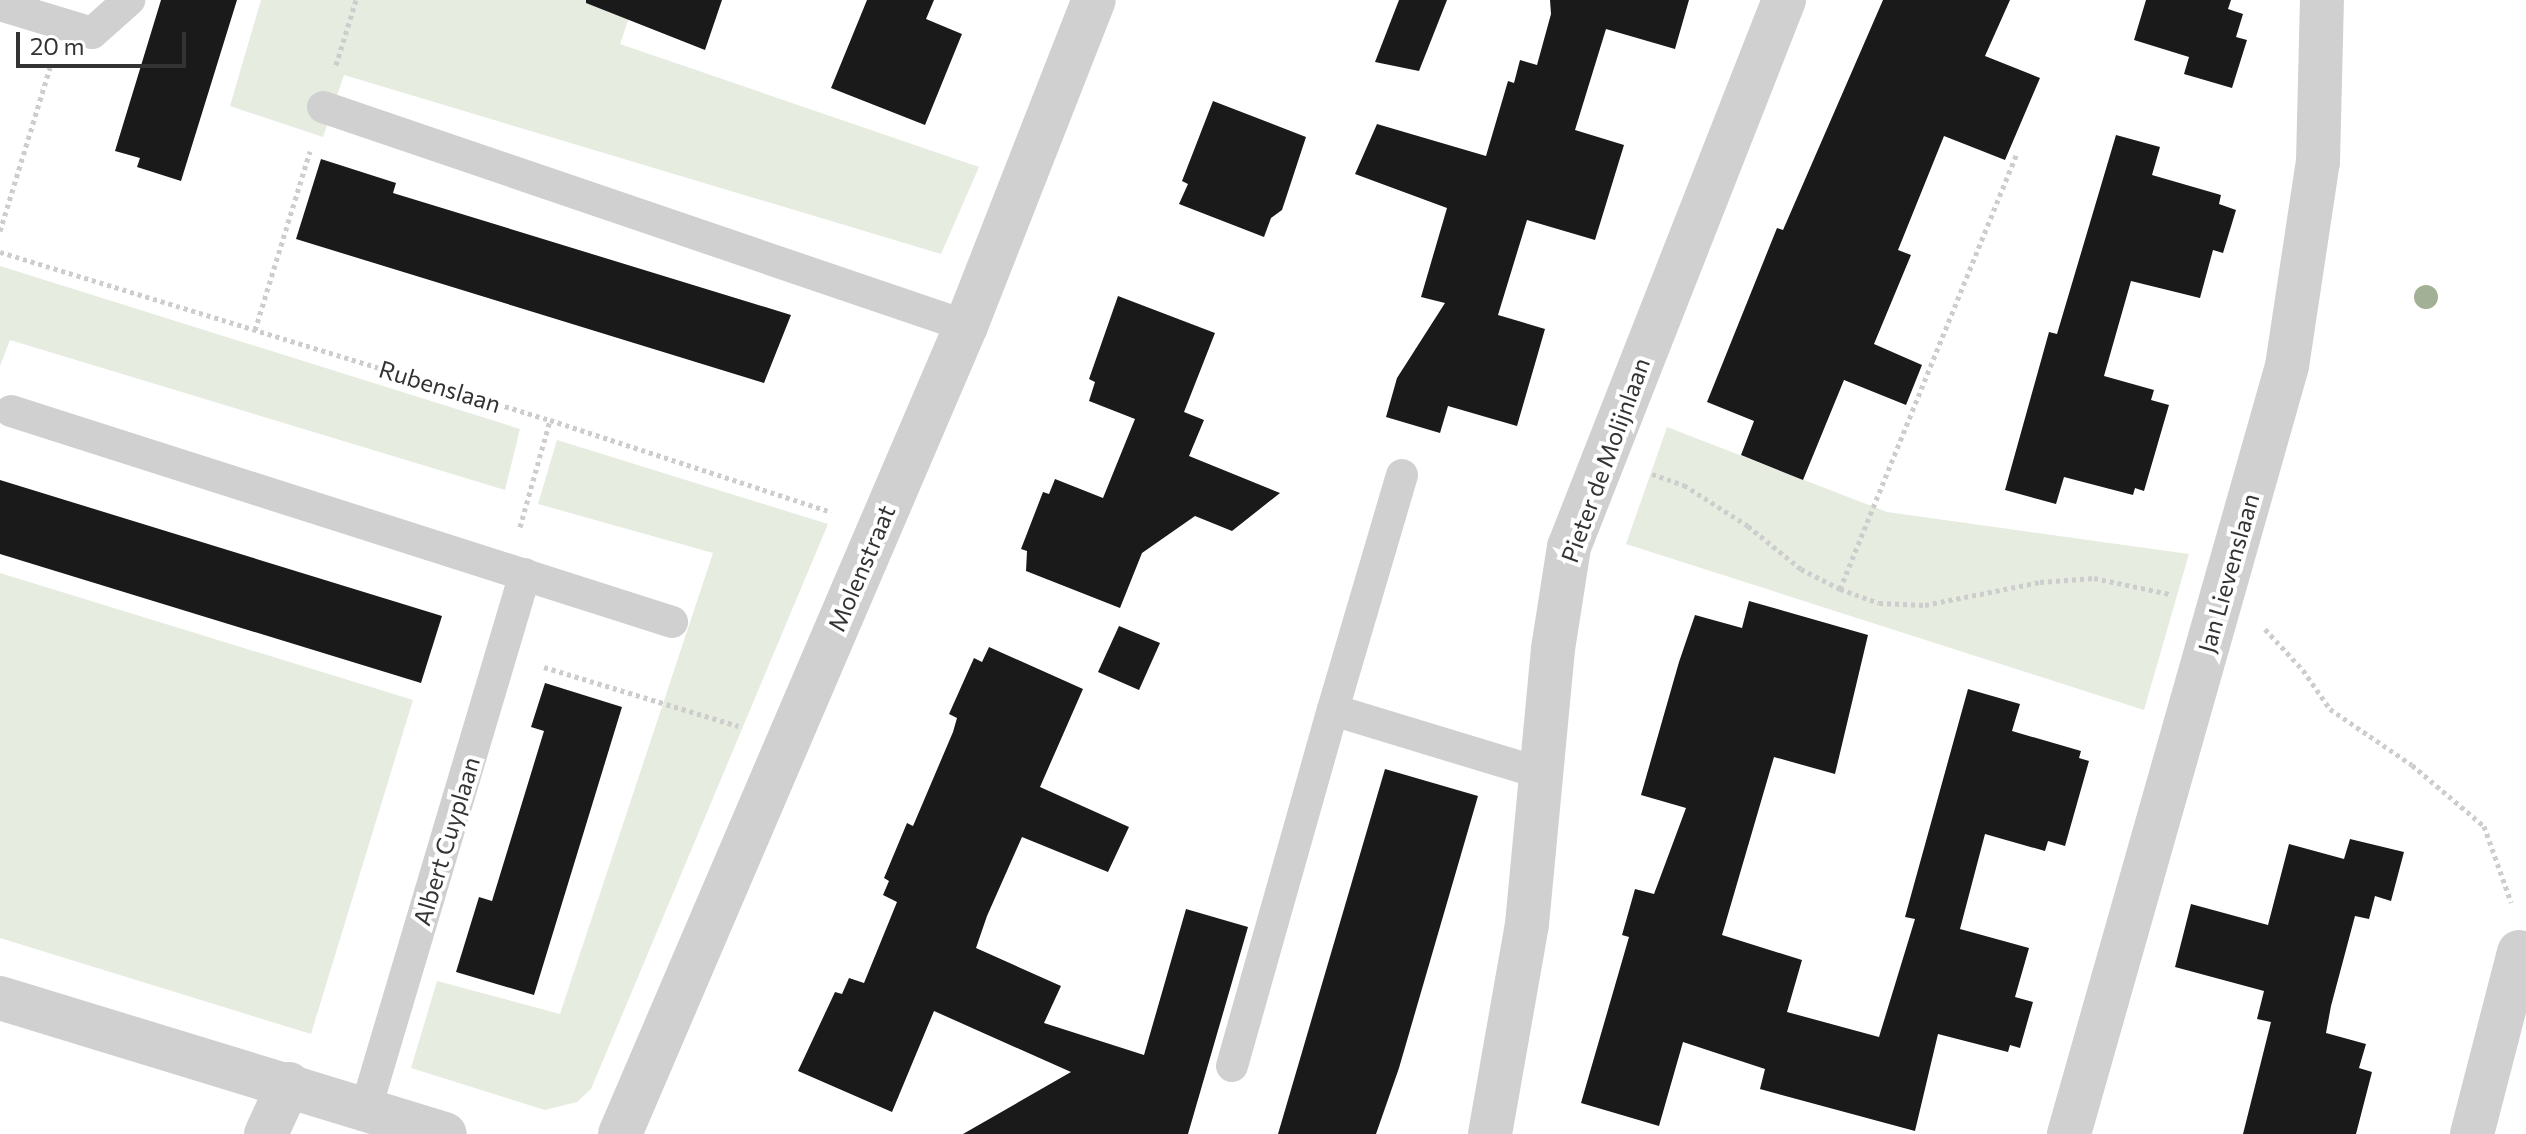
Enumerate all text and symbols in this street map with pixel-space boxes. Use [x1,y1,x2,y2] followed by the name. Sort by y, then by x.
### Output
[20,16,190,66] scale bar
[30,31,84,60] text: 20 m
[376,354,504,418] street label: Rubenslaan
[1555,354,1655,566] street label: Pieter de Molijnlaan
[2192,490,2264,656] street label: Jan Lievenslaan
[821,500,901,636] street label: Molenstraat
[407,753,485,929] street label: Albert Cuyplaan

